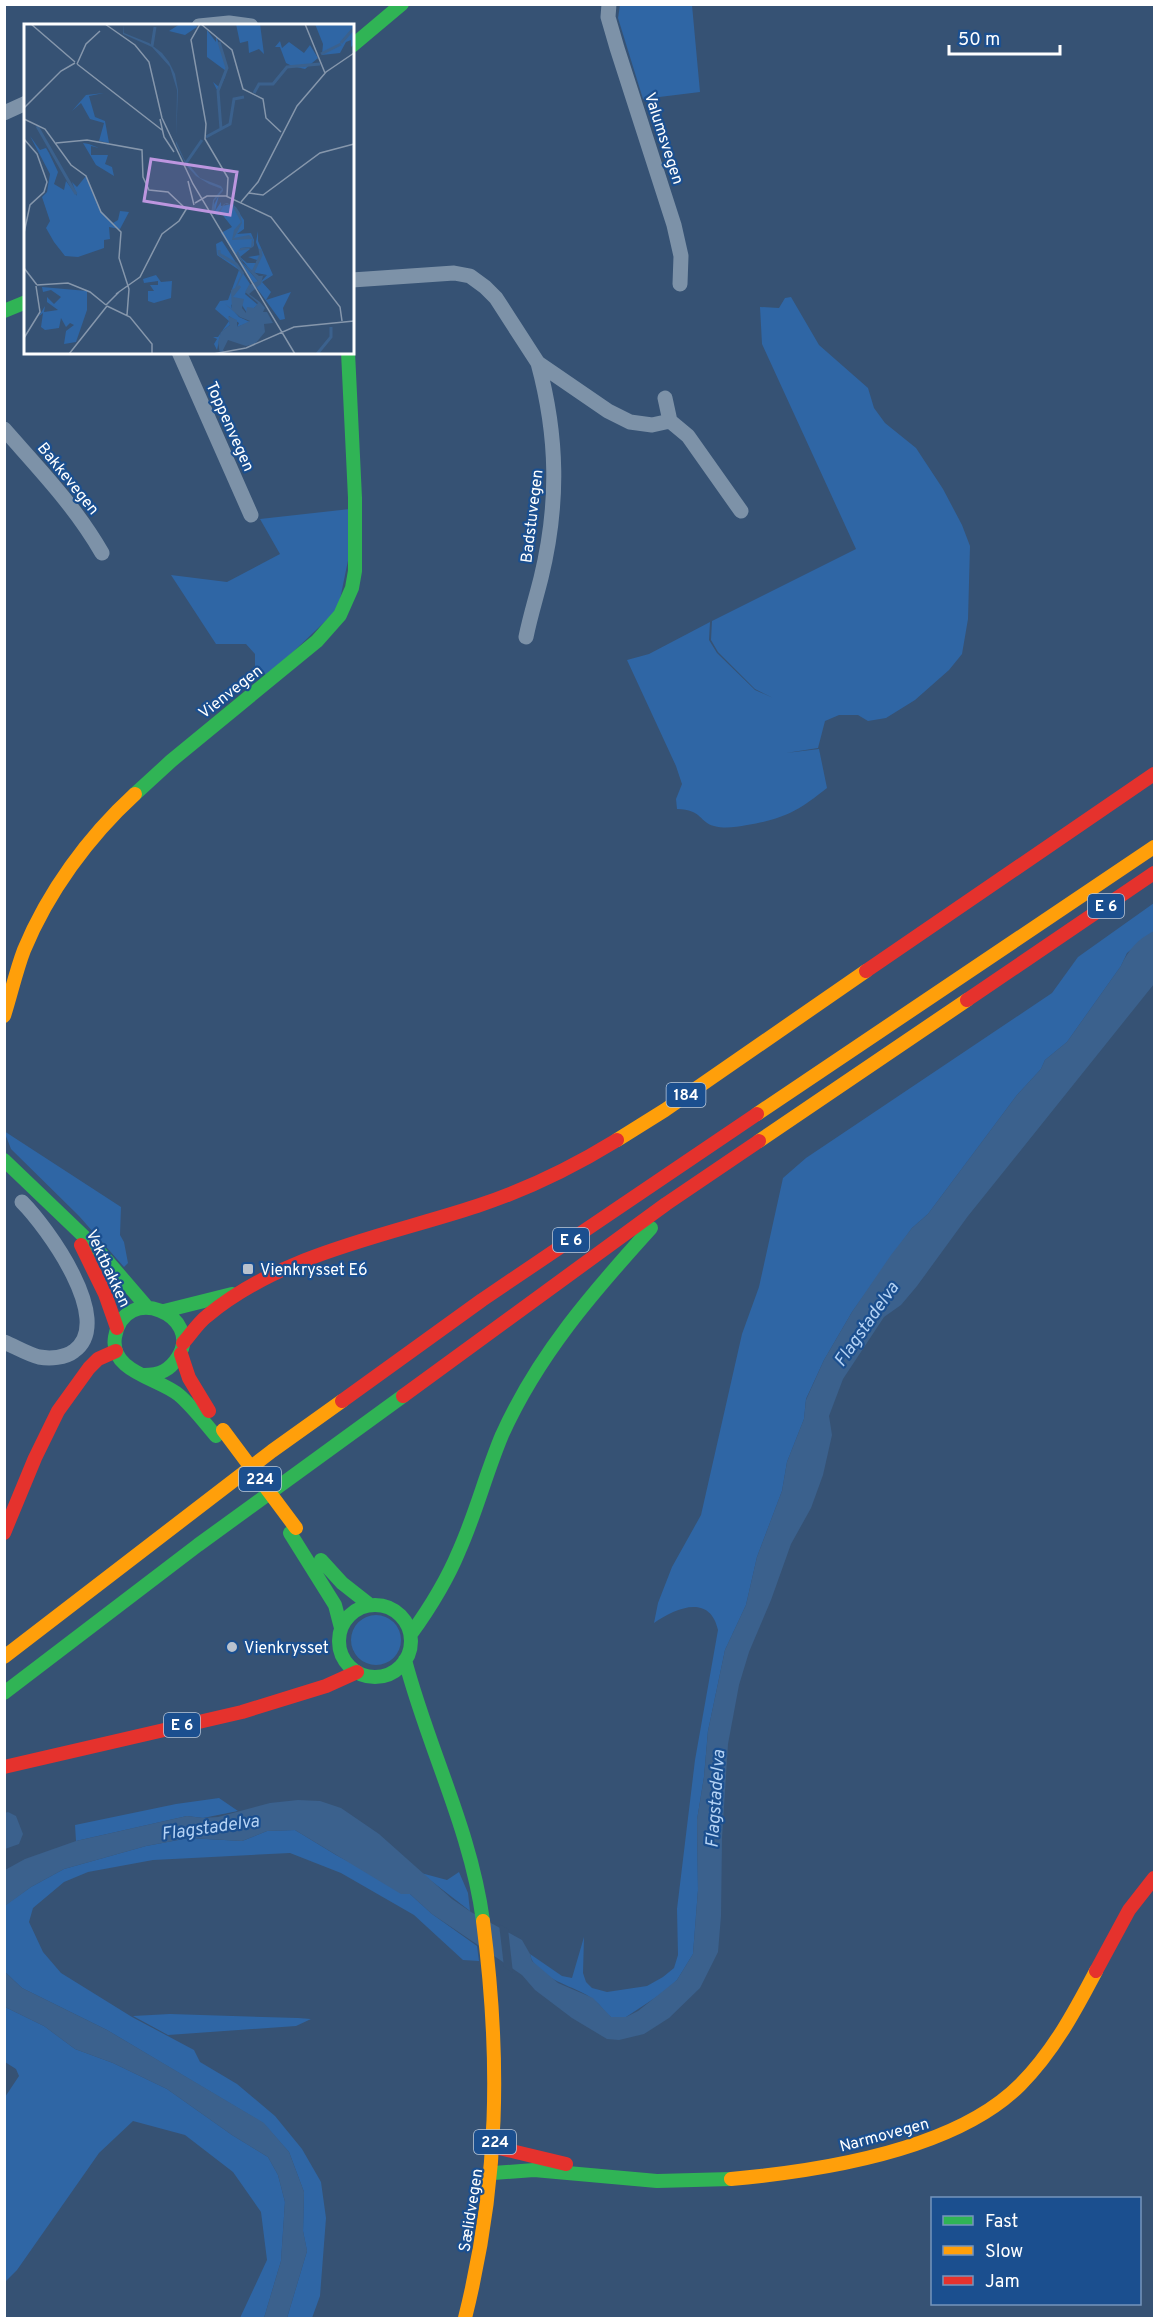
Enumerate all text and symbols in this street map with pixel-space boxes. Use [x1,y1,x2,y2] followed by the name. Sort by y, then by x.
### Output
[949,18,1060,56] scale bar
[24,24,354,354] inset map
[958,29,1000,52] text: 50 m
[639,90,687,187] street label: Valumsvegen
[200,379,258,475] street label: Toppenvegen
[32,439,103,520] street label: Bakkevegen
[517,468,549,564] street label: Badstuvegen
[195,661,267,724] street label: Vienvegen
[1088,894,1124,918] road number: E 6
[666,1083,706,1107] road number: 184
[80,1227,134,1311] street label: Vektbakken
[553,1228,589,1252] road number: E 6
[260,1261,368,1281] place label: Vienkrysset E6
[241,1262,255,1276] marker: Vienkrysset E6
[830,1277,905,1372] water label: Flagstadelva
[239,1467,281,1491] road number: 224
[244,1639,329,1659] place label: Vienkrysset
[225,1640,239,1654] marker: Vienkrysset
[164,1713,200,1737] road number: E 6
[702,1748,731,1849] water label: Flagstadelva
[160,1810,261,1847] water label: Flagstadelva
[838,2114,932,2157] street label: Narmovegen
[474,2130,516,2154] road number: 224
[456,2167,488,2253] street label: Sælidvegen
[931,2197,1141,2305] legend
[985,2211,1018,2234] text: Fast
[985,2241,1023,2264] text: Slow
[985,2271,1020,2294] text: Jam

